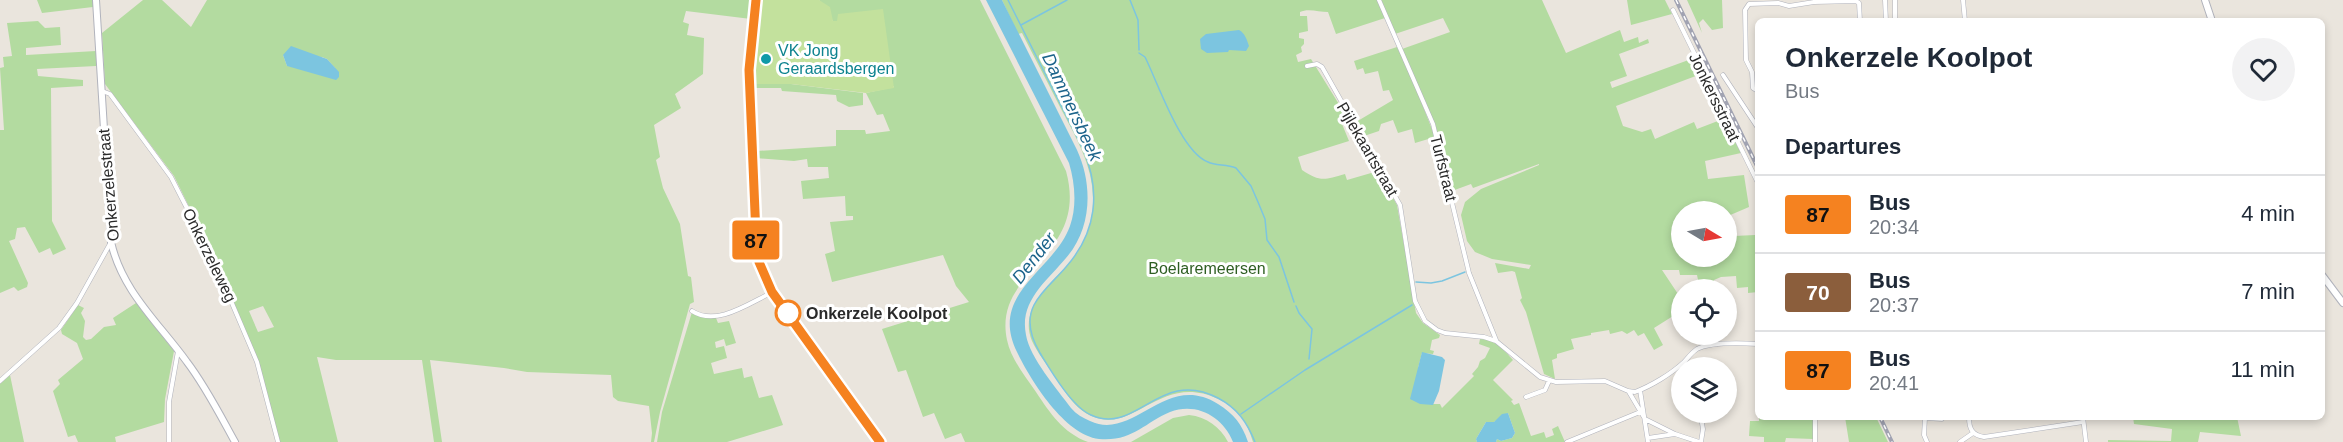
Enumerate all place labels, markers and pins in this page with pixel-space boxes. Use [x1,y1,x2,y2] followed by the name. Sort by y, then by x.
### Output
[778,42,895,77] place label: VK Jong Geraardsbergen
[759,52,773,66] marker: VK Jong Geraardsbergen
[775,300,801,326] marker: Onkerzele Koolpot
[806,305,948,322] place label: Onkerzele Koolpot

